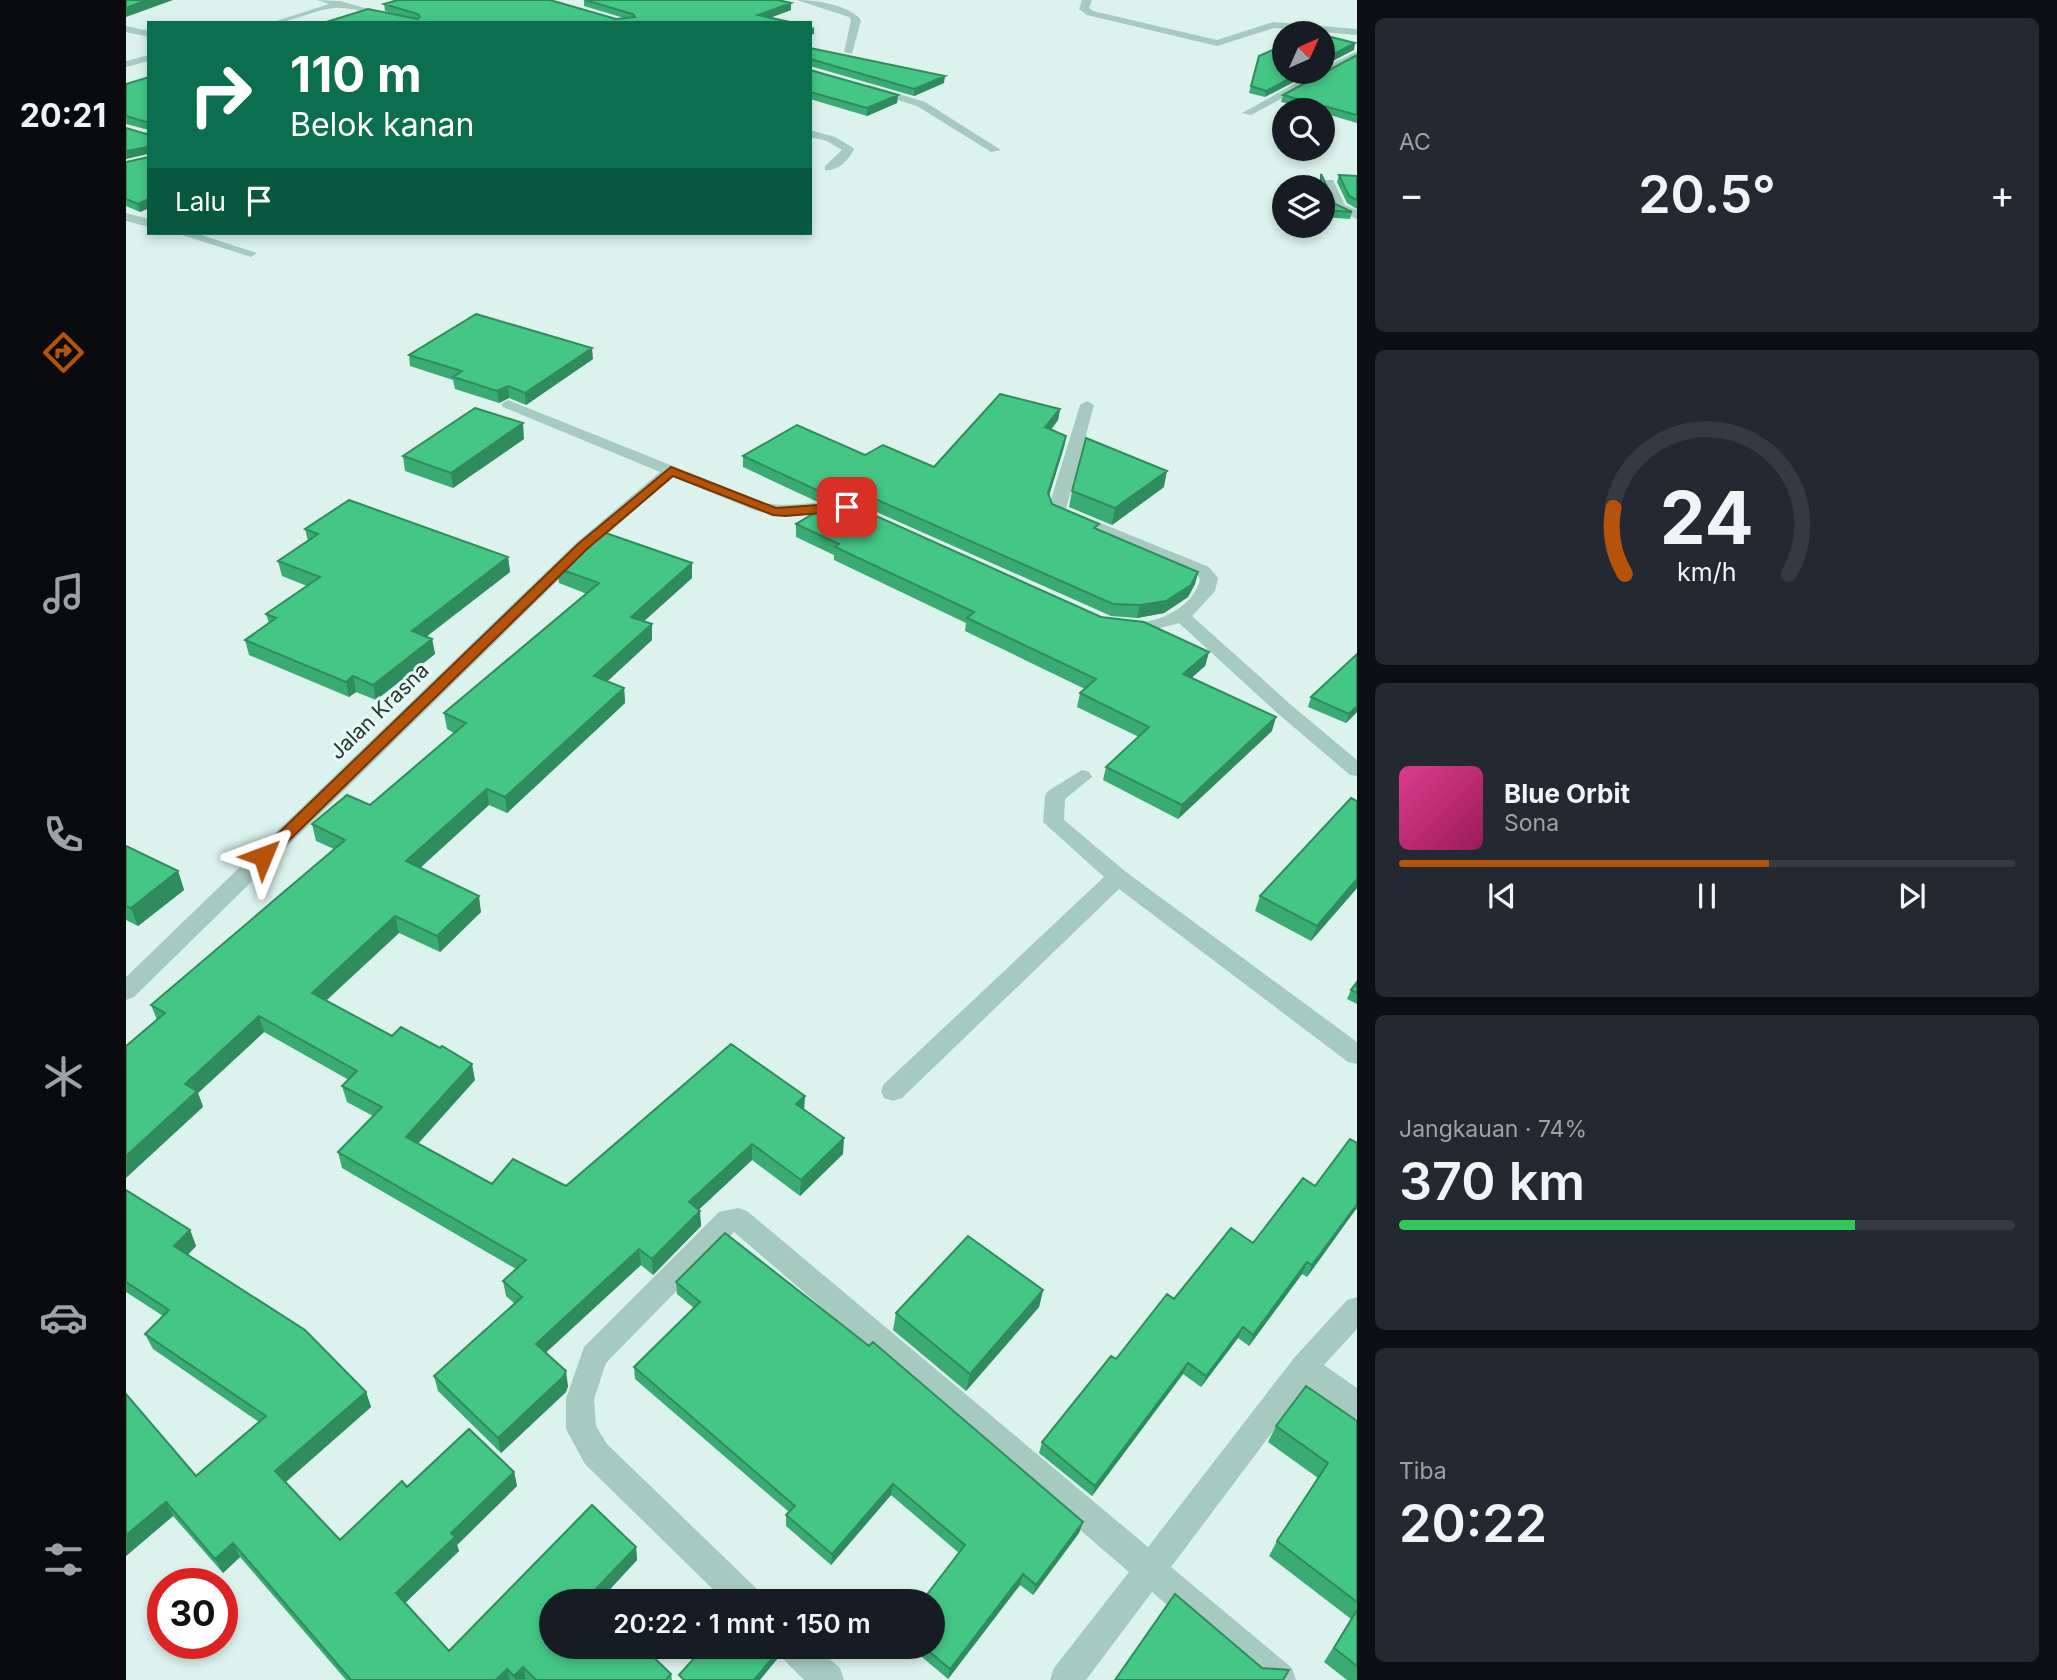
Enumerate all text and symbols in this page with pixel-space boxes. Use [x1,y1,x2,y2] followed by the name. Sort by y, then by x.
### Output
[1272,21,1335,84] north arrow
[1272,21,1335,238] map controls
[290,45,422,104] text: 110 m
[175,49,266,140] icon: right
[20,96,106,135] text: 20:21
[1272,98,1335,161] button: search
[290,105,474,144] text: Belok kanan
[1399,128,1431,156] text: AC
[1638,163,1776,226] text: 20.5°
[1399,171,1424,217] text: −
[1990,171,2015,217] text: +
[1272,175,1335,238] button: layers
[240,182,278,220] icon: arrive
[175,186,226,217] text: Lalu
[39,328,88,377] icon: directions
[1660,473,1754,562] text: 24
[817,477,877,537] pin
[828,488,866,526] icon: arrive
[1677,556,1737,586] text: km/h
[39,569,88,618] icon: music
[324,658,434,764] street label: Jalan Krasna
[1504,778,1630,809] text: Blue Orbit
[1504,809,1559,837] text: Sona
[39,810,88,859] icon: phone
[226,819,300,893] position arrow
[1483,877,1521,915] icon: previous
[1688,877,1726,915] icon: pause
[1893,877,1931,915] icon: next
[39,1052,88,1101] icon: climate
[1399,1115,1587,1143] text: Jangkauan · 74%
[1399,1150,1585,1213] text: 370 km
[39,1293,88,1342] icon: car
[1399,1457,1447,1485] text: Tiba
[1399,1492,1547,1555] text: 20:22
[39,1535,88,1584] icon: filters
[147,1568,238,1659] speed limit sign: 30
[613,1608,871,1639] text: 20:22 · 1 mnt · 150 m

